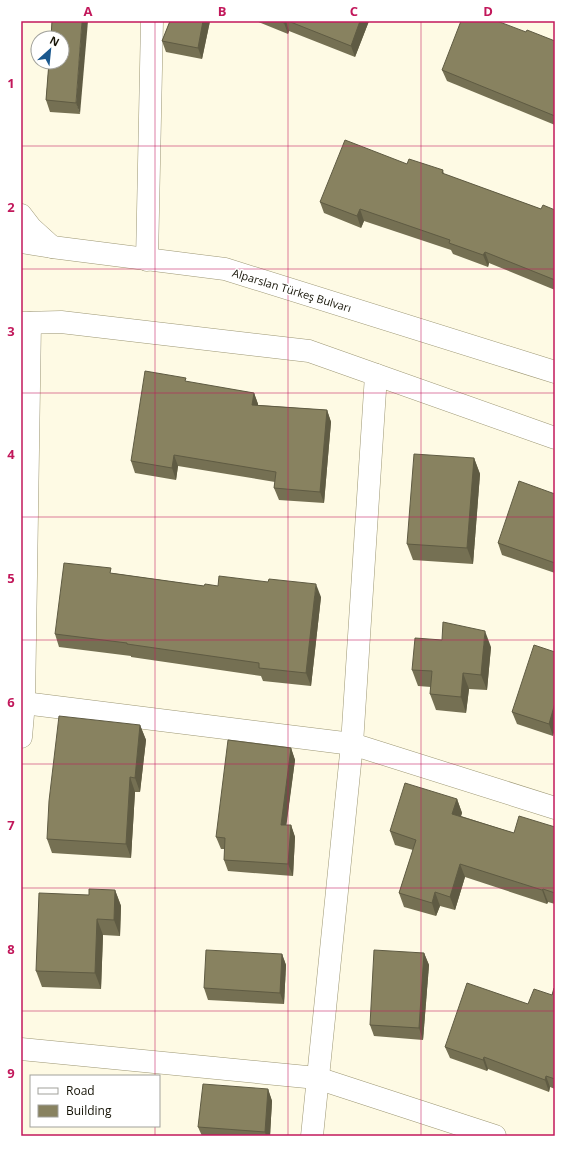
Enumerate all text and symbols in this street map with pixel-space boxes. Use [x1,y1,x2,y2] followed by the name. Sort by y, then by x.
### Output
[84,2,93,20] text: A
[218,2,227,20] text: B
[350,2,358,20] text: C
[483,2,493,20] text: D
[30,30,70,70] north arrow
[47,32,62,49] text: N
[7,74,15,92] text: 1
[7,198,15,216] text: 2
[231,265,353,315] street label: Alparslan Türkeş Bulvarı
[7,322,15,340] text: 3
[7,445,15,463] text: 4
[7,569,15,587] text: 5
[7,693,15,711] text: 6
[7,816,15,834] text: 7
[7,940,15,958] text: 8
[7,1064,15,1082] text: 9
[30,1075,160,1127] legend
[66,1082,95,1099] text: Road
[66,1102,112,1119] text: Building

